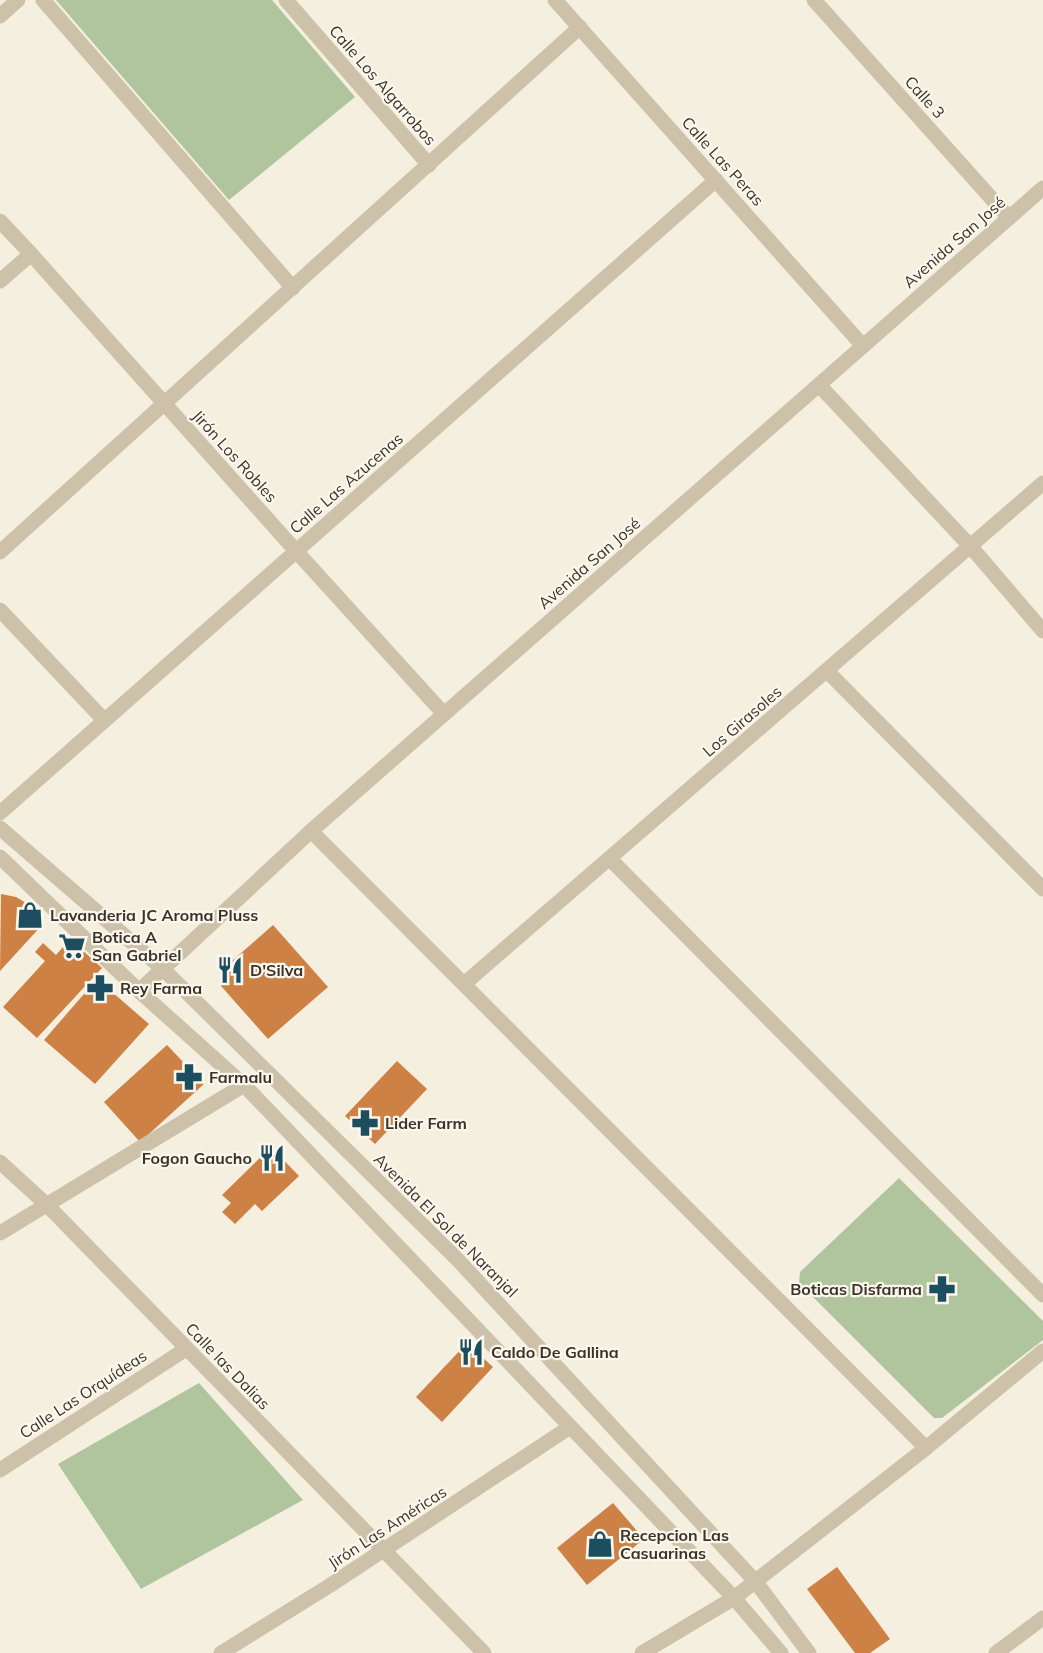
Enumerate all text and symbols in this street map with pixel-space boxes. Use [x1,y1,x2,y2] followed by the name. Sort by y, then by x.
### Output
[325,21,441,149] street label: Calle Los Algarrobos
[901,72,949,122] street label: Calle 3
[678,112,768,210] street label: Calle Las Peras
[899,192,1009,292] street label: Avenida San José
[188,406,282,506] street label: Jirón Los Robles
[285,428,407,538] street label: Calle Las Azucenas
[534,513,644,613] street label: Avenida San José
[698,681,786,761] street label: Los Girasoles
[15,900,45,930] shop icon: Lavanderia JC Aroma Pluss
[50,905,258,925] place label: Lavanderia JC Aroma Pluss
[92,927,181,965] place label: Botica A San Gabriel
[57,931,87,961] supermarket icon: Botica A San Gabriel
[215,955,245,985] restaurant icon: D'Silva
[250,960,303,980] place label: D'Silva
[85,973,115,1003] pharmacy icon: Rey Farma
[120,978,202,998] place label: Rey Farma
[174,1062,204,1092] pharmacy icon: Farmalu
[209,1067,272,1087] place label: Farmalu
[350,1108,380,1138] pharmacy icon: Lider Farm
[385,1113,467,1133] place label: Lider Farm
[257,1143,287,1173] restaurant icon: Fogon Gaucho
[142,1148,252,1168] place label: Fogon Gaucho
[370,1149,522,1301] street label: Avenida El Sol de Naranjal
[927,1274,957,1304] pharmacy icon: Boticas Disfarma
[790,1279,922,1299] place label: Boticas Disfarma
[182,1318,274,1414] street label: Calle las Dalias
[456,1337,486,1367] restaurant icon: Caldo De Gallina
[491,1342,619,1362] place label: Caldo De Gallina
[16,1345,150,1443] street label: Calle Las Orquídeas
[324,1481,450,1573] street label: Jirón Las Américas
[620,1525,729,1563] place label: Recepcion Las Casuarinas
[585,1529,615,1559] shop icon: Recepcion Las Casuarinas

